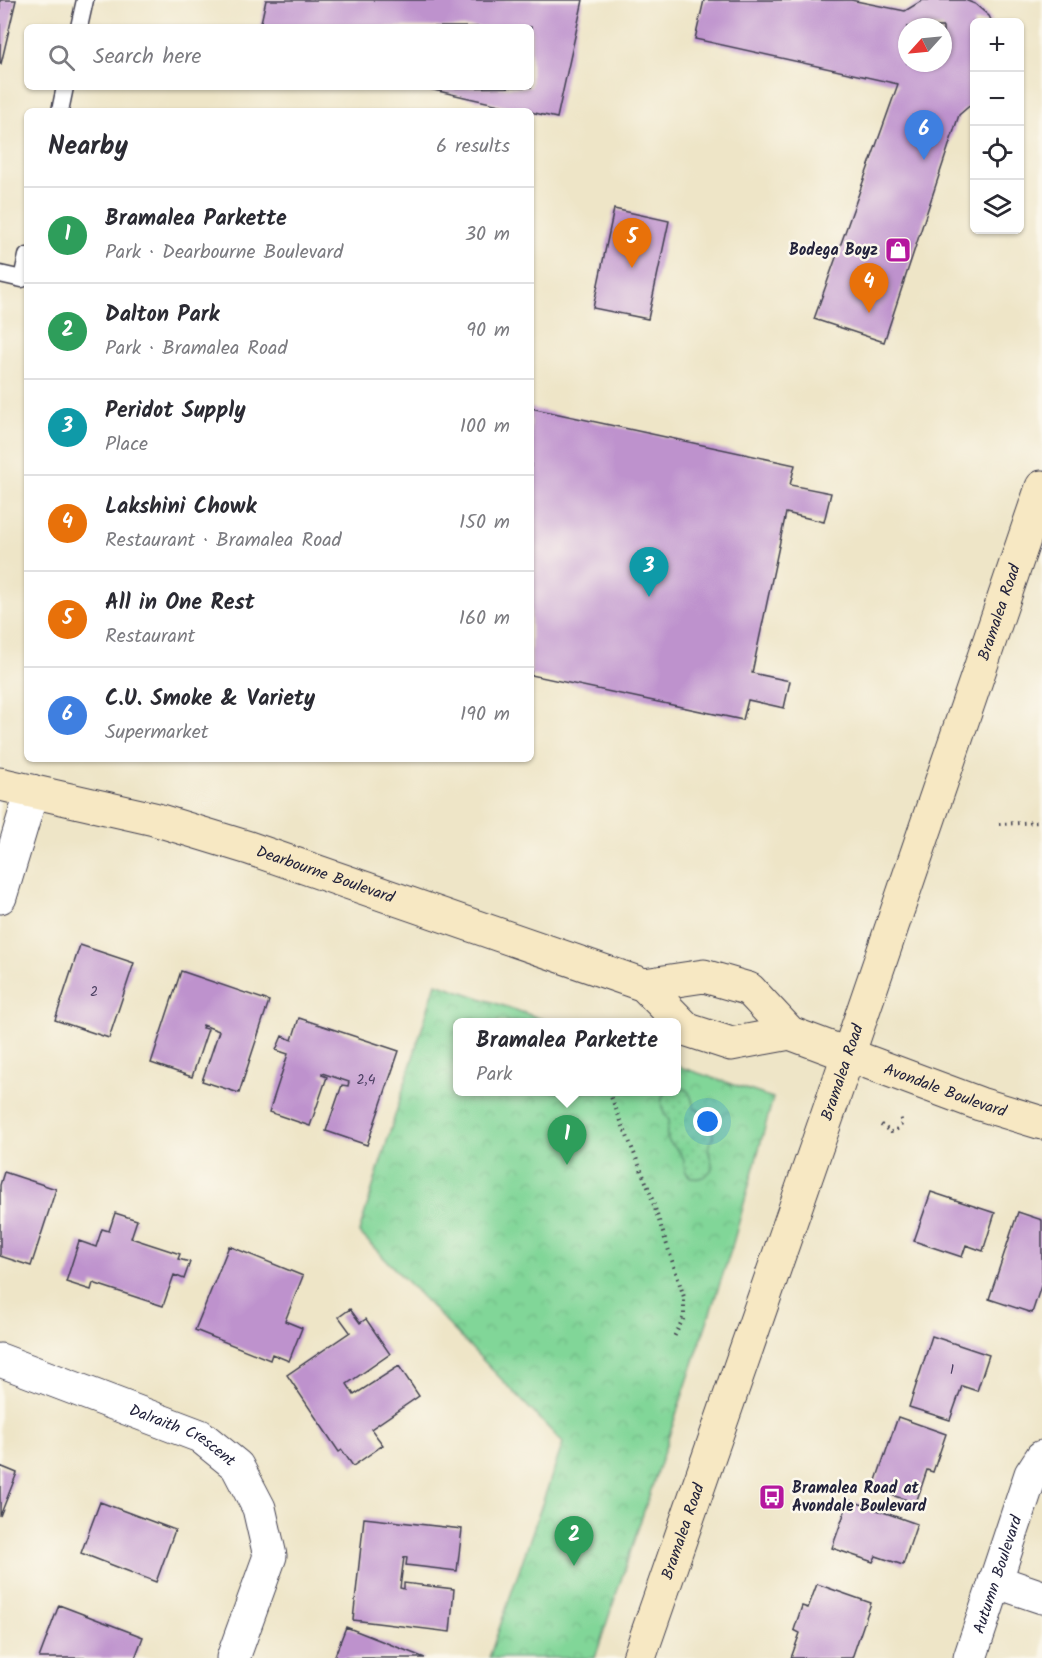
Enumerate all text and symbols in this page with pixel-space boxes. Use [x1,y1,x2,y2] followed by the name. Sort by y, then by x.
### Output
[898,18,952,72] north arrow
[970,18,1024,234] map controls
[970,18,1024,72] button: +
[24,24,534,90] search box
[93,40,201,75] text: Search here
[45,41,78,74] icon: search
[970,72,1024,126] button: −
[904,110,944,160] pin: 6
[48,126,128,168] text: Nearby
[970,126,1024,180] button: locate
[436,131,510,163] text: 6 results
[970,180,1024,234] button: layers
[105,202,287,237] text: Bramalea Parkette
[612,218,652,268] pin: 5
[64,219,71,251] text: 1
[465,219,510,251] text: 30 m
[883,235,913,265] shop icon: Bodega Boyz
[105,237,343,269] text: Park · Dearbourne Boulevard
[789,238,878,263] place label: Bodega Boyz
[850,264,888,313] pin: 4
[105,298,219,333] text: Dalton Park
[62,315,73,347] text: 2
[466,315,510,347] text: 90 m
[105,333,287,365] text: Park · Bramalea Road
[105,394,246,429] text: Peridot Supply
[62,411,73,443] text: 3
[460,411,510,443] text: 100 m
[105,429,148,461] text: Place
[105,490,256,525] text: Lakshini Chowk
[62,507,73,539] text: 4
[459,507,510,539] text: 150 m
[105,525,342,557] text: Restaurant · Bramalea Road
[630,548,668,597] pin: 3
[971,560,1028,664] street label: Bramalea Road
[105,586,255,621] text: All in One Rest
[62,603,73,635] text: 5
[459,603,510,635] text: 160 m
[105,621,195,653] text: Restaurant
[105,682,315,717] text: C.U. Smoke & Variety
[62,699,73,731] text: 6
[460,699,510,731] text: 190 m
[105,717,208,749] text: Supermarket
[253,839,399,910] street label: Dearbourne Boulevard
[90,981,98,1003] house number: 2
[453,1018,681,1096] popup
[814,1020,871,1124] street label: Bramalea Road
[476,1024,658,1059] text: Bramalea Parkette
[880,1057,1011,1124] street label: Avondale Boulevard
[476,1059,512,1091] text: Park
[356,1069,376,1091] house number: 2,4
[693,1107,722,1136] your location
[548,1116,586,1165] pin: 1
[950,1359,954,1381] house number: 1
[126,1398,242,1473] street label: Dalraith Crescent
[792,1476,927,1519] place label: Bramalea Road at Avondale Boulevard
[655,1479,712,1583] street label: Bramalea Road
[757,1482,787,1512] bus stop icon: Bramalea Road at Avondale Boulevard
[966,1511,1029,1637] street label: Autumn Boulevard
[554,1516,594,1566] pin: 2

